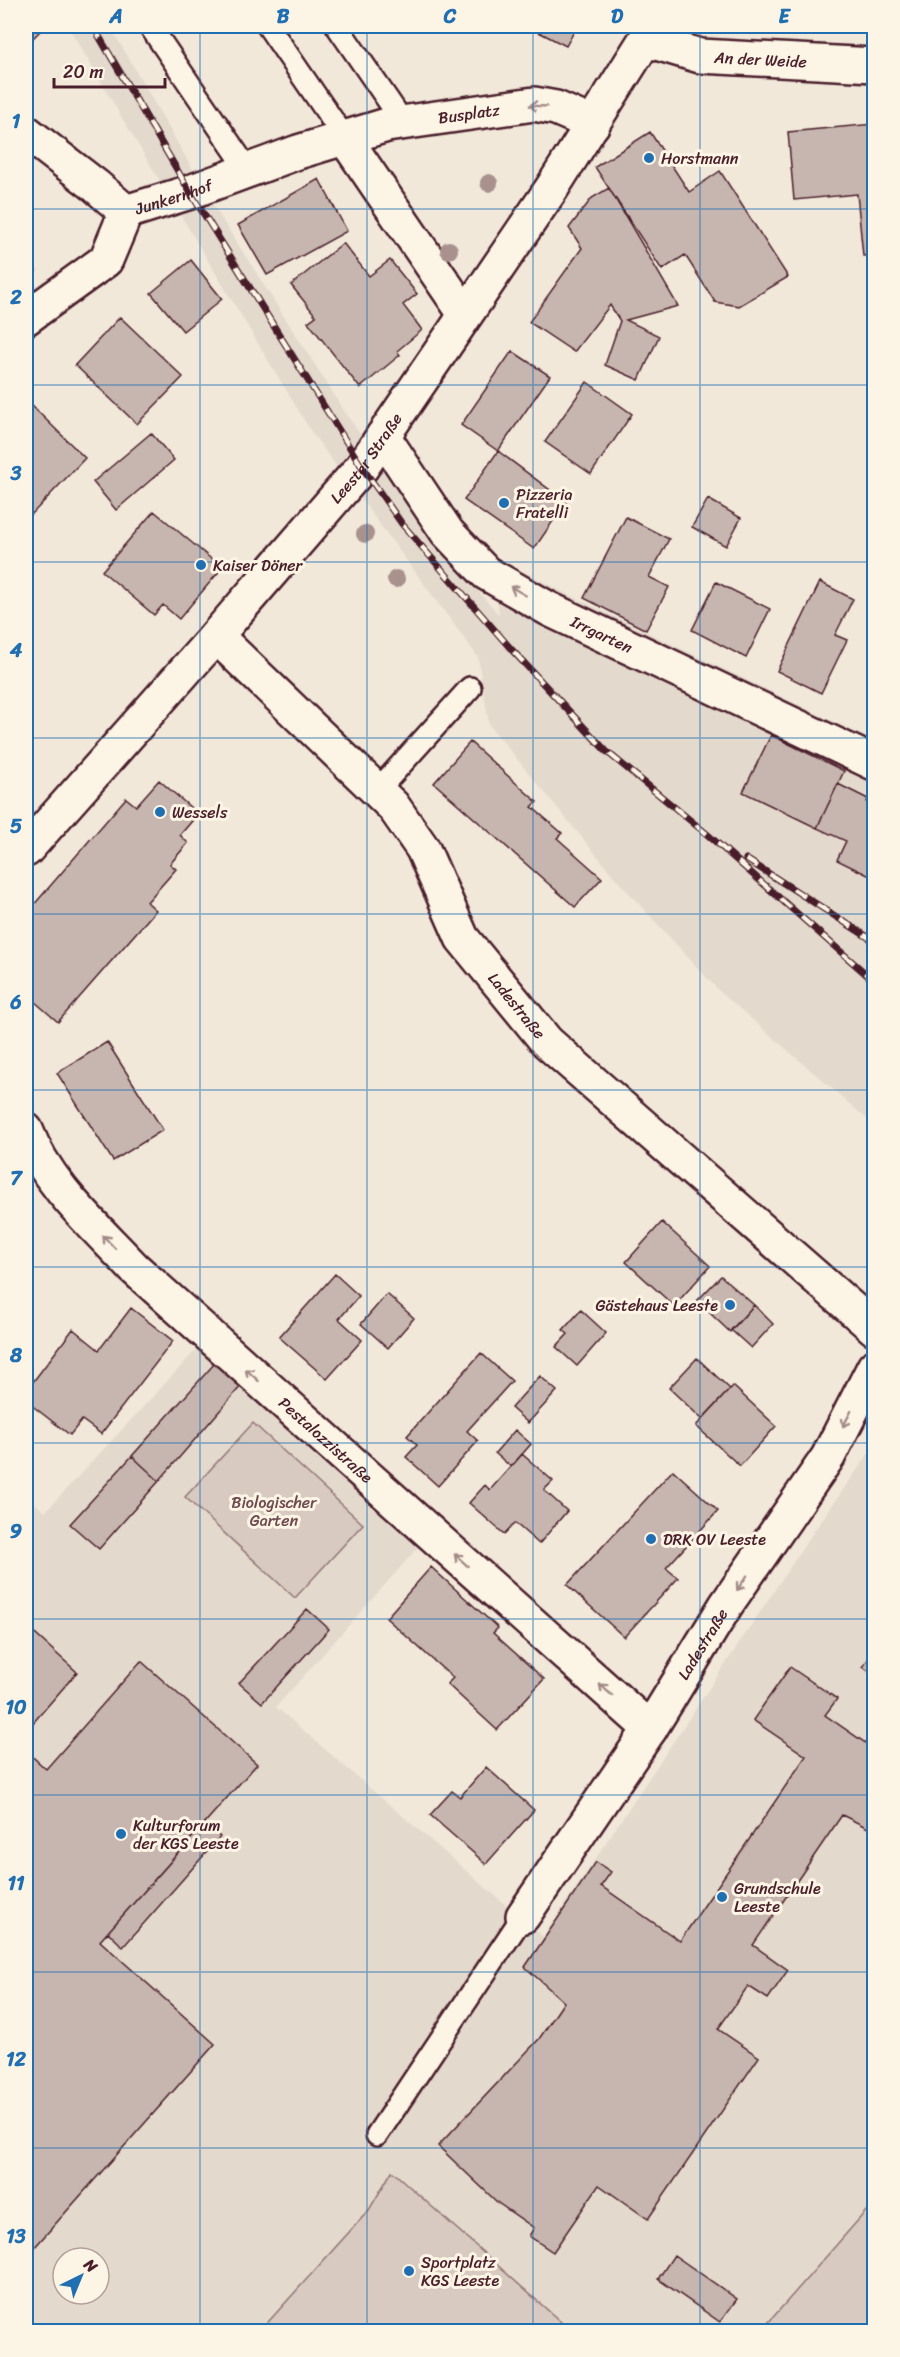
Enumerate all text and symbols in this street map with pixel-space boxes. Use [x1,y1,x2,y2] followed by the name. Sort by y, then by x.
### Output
[108,0,123,34] text: A
[277,0,290,34] text: B
[443,0,457,34] text: C
[611,0,624,34] text: D
[778,0,791,34] text: E
[713,43,807,76] street label: An der Weide
[54,51,165,89] scale bar
[63,56,103,88] text: 20 m
[436,95,502,133] street label: Busplatz
[528,100,548,111] one-way arrow
[12,104,21,139] text: 1
[661,144,739,173] place label: Horstmann
[642,151,656,165] marker: Horstmann
[130,170,219,224] street label: Junkernhof
[9,280,22,315] text: 2
[322,407,410,510] street label: Leester Straße
[10,456,22,491] text: 3
[516,480,573,527] place label: Pizzeria Fratelli
[497,496,511,510] marker: Pizzeria Fratelli
[213,551,304,580] place label: Kaiser Döner
[194,558,208,572] marker: Kaiser Döner
[510,585,527,597] one-way arrow
[565,607,638,662] street label: Irrgarten
[9,633,23,668] text: 4
[172,798,228,827] place label: Wessels
[153,805,167,819] marker: Wessels
[10,809,22,844] text: 5
[480,966,553,1046] street label: Ladestraße
[9,985,22,1020] text: 6
[10,1161,23,1196] text: 7
[102,1235,117,1250] one-way arrow
[596,1291,718,1320] place label: Gästehaus Leeste
[723,1298,737,1312] marker: Gästehaus Leeste
[9,1338,23,1373] text: 8
[245,1368,260,1382] one-way arrow
[272,1389,380,1491] street label: Pestalozzistraße
[841,1410,853,1428] one-way arrow
[231,1488,318,1535] park label: Biologischer Garten
[10,1514,22,1549] text: 9
[663,1525,766,1554] place label: DRK OV Leeste
[644,1532,658,1546] marker: DRK OV Leeste
[454,1553,469,1567] one-way arrow
[736,1574,748,1590] one-way arrow
[669,1602,736,1686] street label: Ladestraße
[599,1683,614,1697] one-way arrow
[5,1690,27,1725] text: 10
[133,1811,239,1858] place label: Kulturforum der KGS Leeste
[114,1827,128,1841] marker: Kulturforum der KGS Leeste
[7,1866,25,1901] text: 11
[734,1874,821,1921] place label: Grundschule Leeste
[715,1890,729,1904] marker: Grundschule Leeste
[6,2042,27,2077] text: 12
[6,2219,26,2254] text: 13
[51,2246,111,2306] north arrow
[421,2248,500,2295] place label: Sportplatz KGS Leeste
[76,2250,105,2280] text: N
[402,2264,416,2278] marker: Sportplatz KGS Leeste

